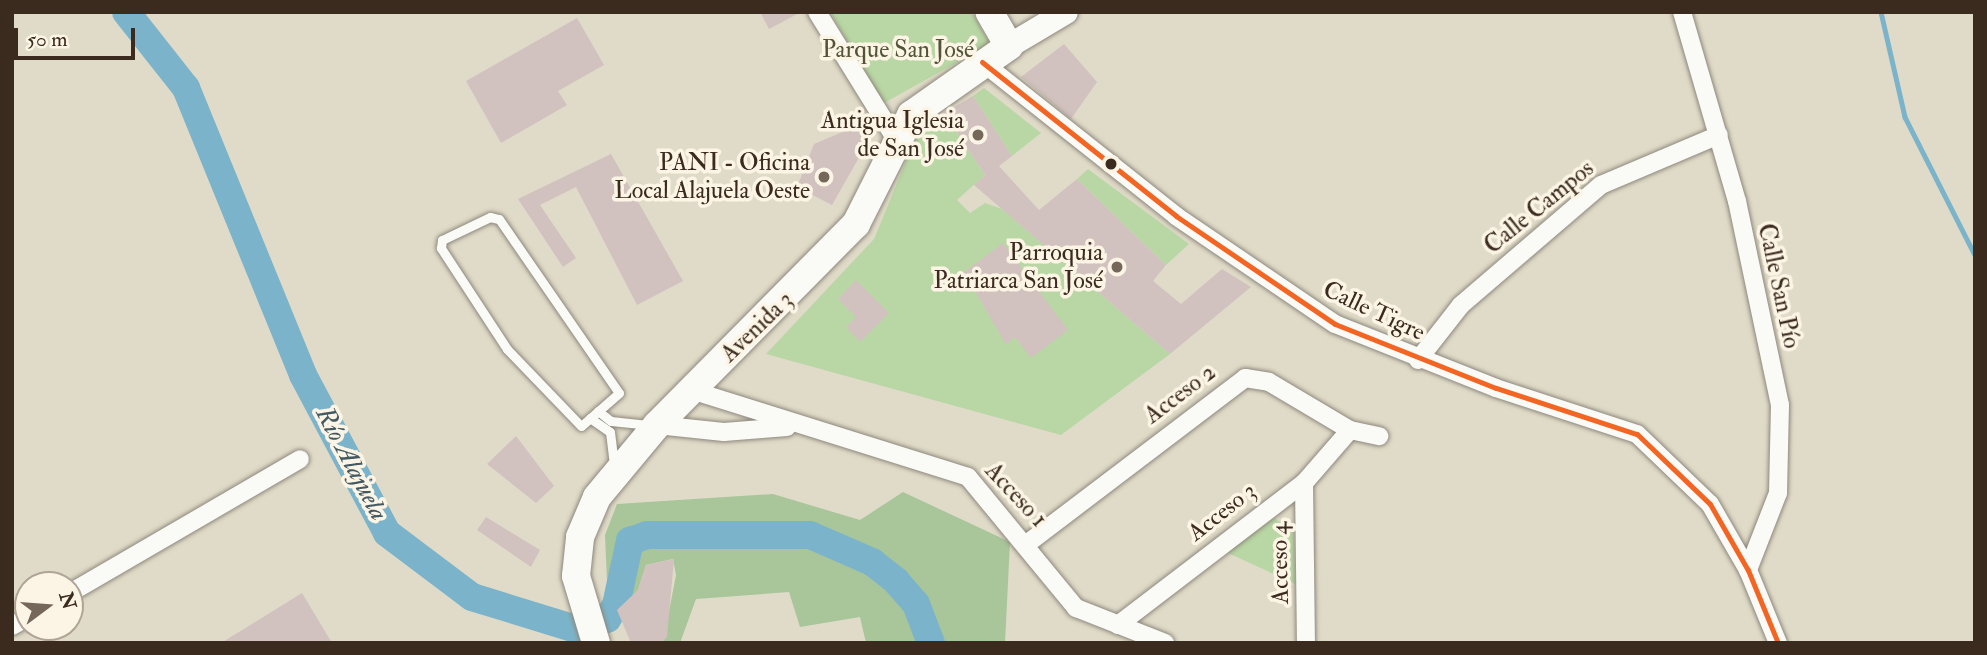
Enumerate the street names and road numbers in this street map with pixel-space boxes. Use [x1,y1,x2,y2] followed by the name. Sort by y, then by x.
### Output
[1478,154,1600,260] street label: Calle Campos
[1752,221,1806,351] street label: Calle San Pío
[1318,275,1430,347] street label: Calle Tigre
[715,286,799,368] street label: Avenida 3
[1139,358,1221,430] street label: Acceso 2
[979,457,1053,533] street label: Acceso 1
[1182,476,1262,548] street label: Acceso 3
[1265,522,1295,604] street label: Acceso 4

